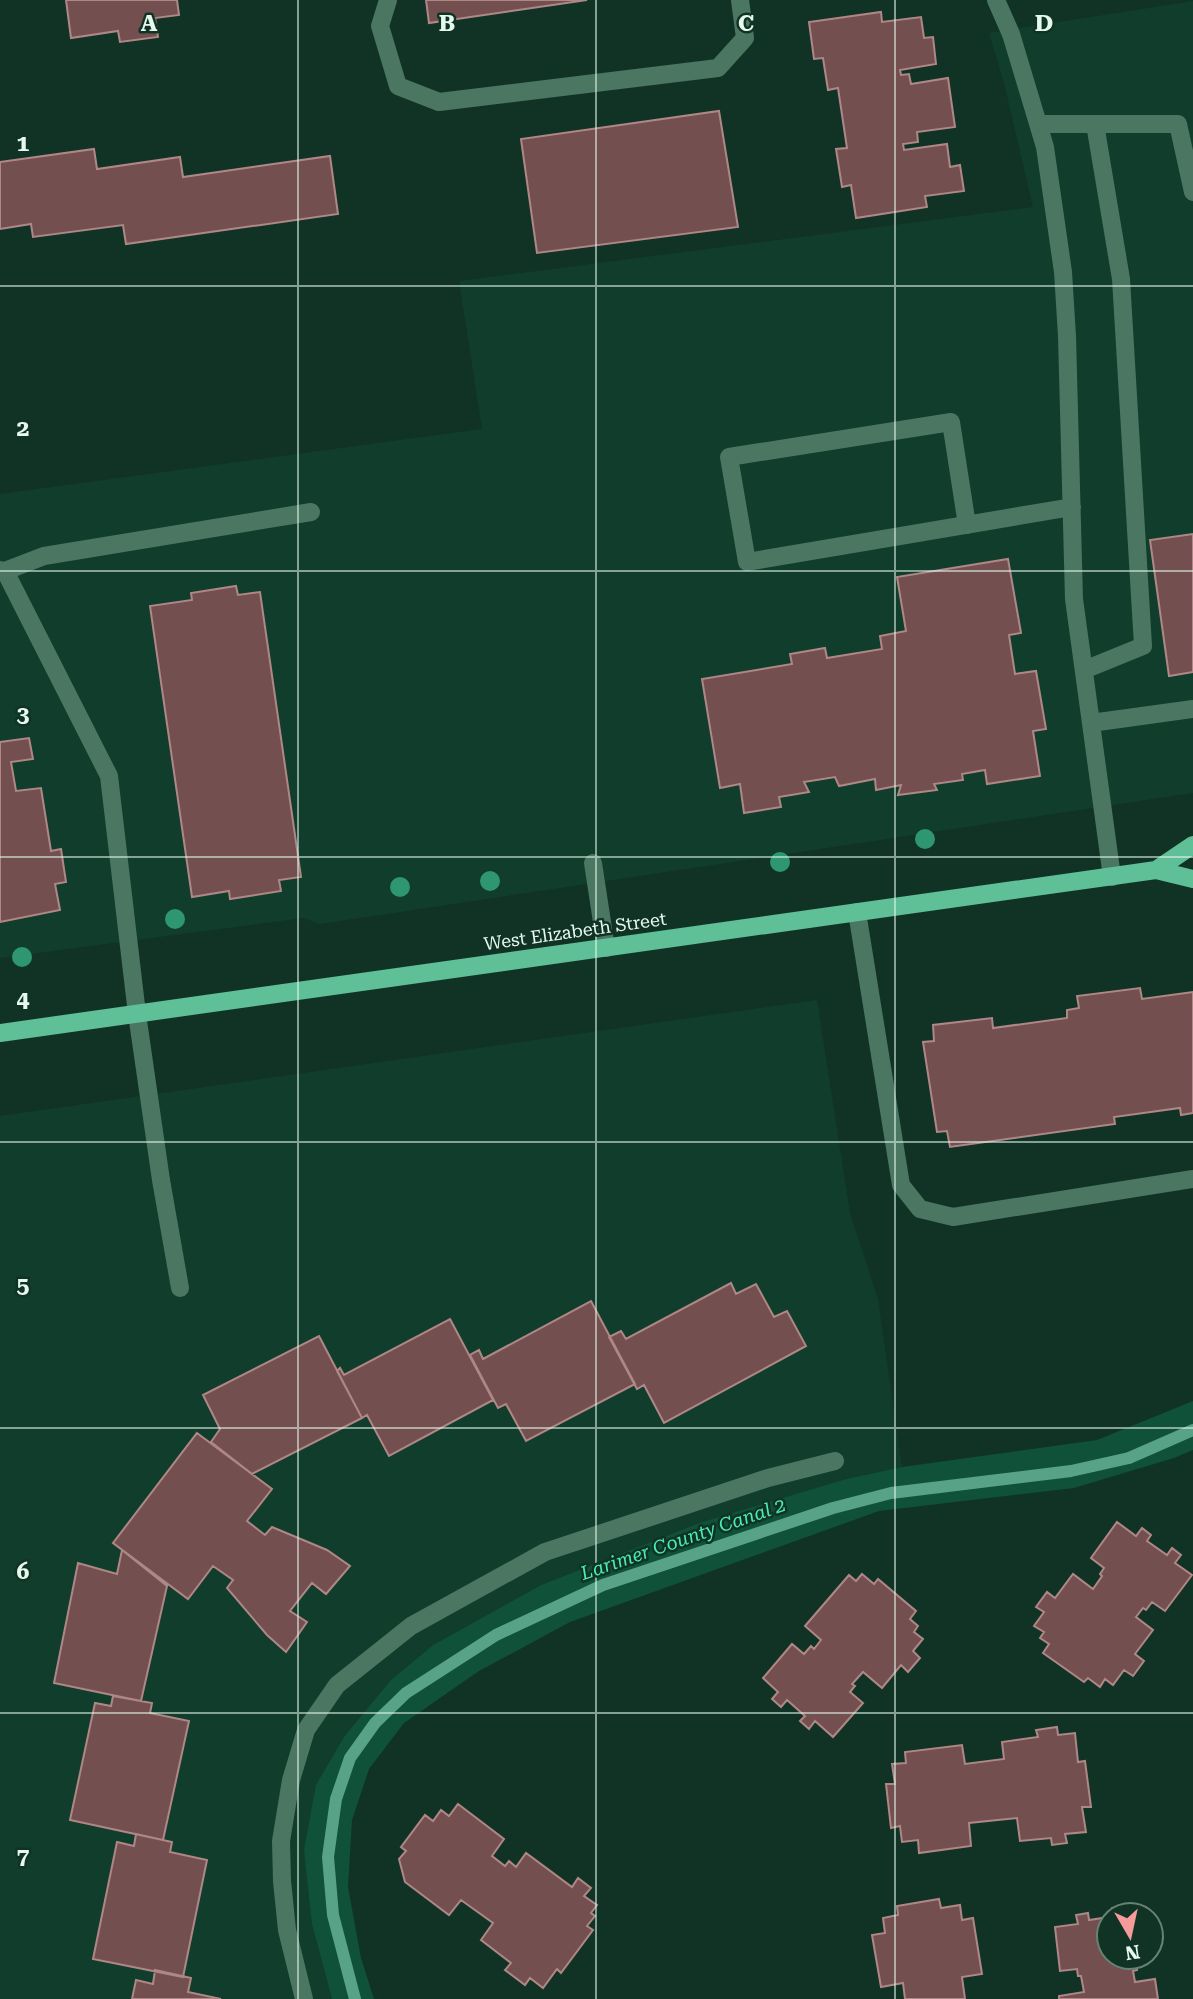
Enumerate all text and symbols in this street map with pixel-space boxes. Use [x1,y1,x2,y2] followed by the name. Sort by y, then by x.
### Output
[141,10,158,37] text: A
[439,10,455,37] text: B
[738,10,754,37] text: C
[1035,10,1053,37] text: D
[17,130,30,157] text: 1
[17,415,29,442] text: 2
[17,701,30,728] text: 3
[482,908,668,954] street label: West Elizabeth Street
[17,986,30,1013] text: 4
[17,1272,30,1299] text: 5
[577,1493,789,1585] water label: Larimer County Canal 2
[17,1558,30,1585] text: 6
[17,1843,30,1870] text: 7
[1095,1901,1165,1971] north arrow
[1123,1940,1142,1965] text: N

